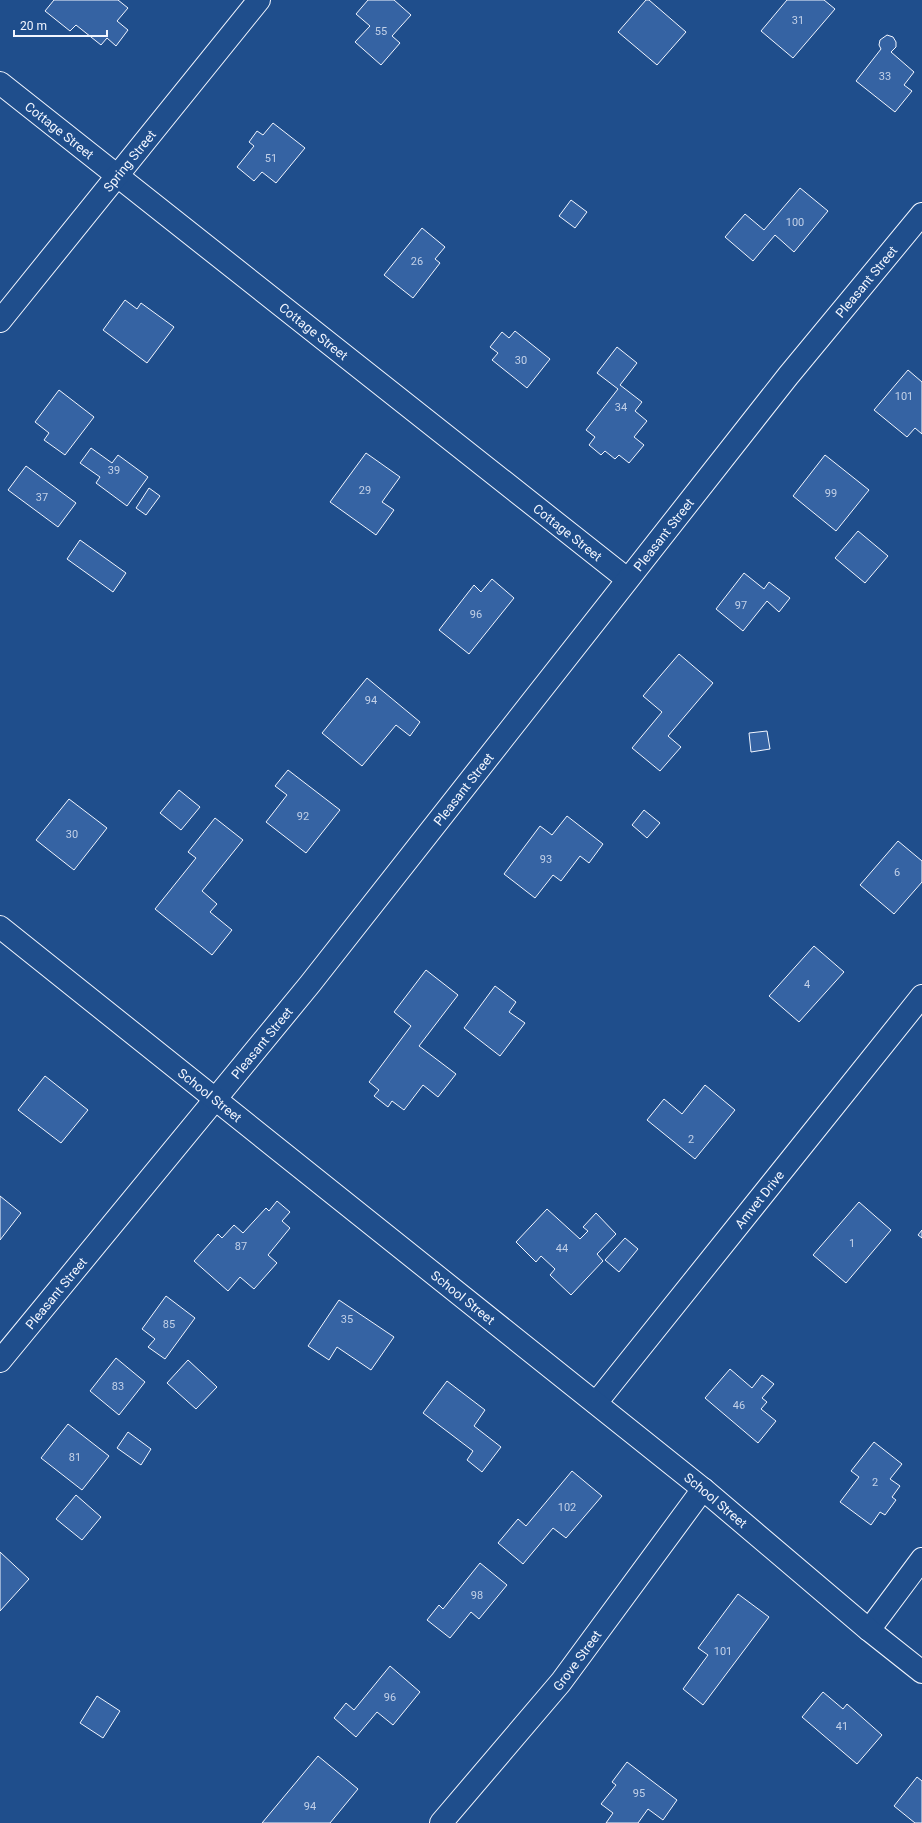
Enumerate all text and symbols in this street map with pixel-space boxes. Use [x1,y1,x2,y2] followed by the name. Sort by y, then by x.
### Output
[14,12,107,38] scale bar
[792,14,804,27] house number: 31
[20,19,47,33] text: 20 m
[375,25,387,38] house number: 55
[879,70,891,83] house number: 33
[22,99,97,162] street label: Cottage Street
[100,127,159,195] street label: Spring Street
[265,152,277,165] house number: 51
[786,216,804,229] house number: 100
[833,243,900,321] street label: Pleasant Street
[411,255,423,268] house number: 26
[276,300,351,363] street label: Cottage Street
[515,354,527,367] house number: 30
[895,390,913,403] house number: 101
[615,401,627,414] house number: 34
[108,464,120,477] house number: 39
[359,484,371,497] house number: 29
[825,487,837,500] house number: 99
[36,491,48,504] house number: 37
[631,495,697,574] street label: Pleasant Street
[530,501,605,564] street label: Cottage Street
[735,599,747,612] house number: 97
[470,608,482,621] house number: 96
[365,694,377,707] house number: 94
[430,750,497,829] street label: Pleasant Street
[297,810,309,823] house number: 92
[66,828,78,841] house number: 30
[540,853,552,866] house number: 93
[894,866,900,879] house number: 6
[804,978,810,991] house number: 4
[228,1004,296,1082] street label: Pleasant Street
[175,1065,245,1125] street label: School Street
[688,1133,694,1146] house number: 2
[732,1168,787,1232] street label: Amvet Drive
[849,1237,855,1250] house number: 1
[235,1240,247,1253] house number: 87
[556,1242,568,1255] house number: 44
[22,1255,90,1332] street label: Pleasant Street
[428,1268,498,1328] street label: School Street
[341,1313,353,1326] house number: 35
[163,1318,175,1331] house number: 85
[112,1380,124,1393] house number: 83
[733,1399,745,1412] house number: 46
[69,1451,81,1464] house number: 81
[681,1470,750,1531] street label: School Street
[872,1476,878,1489] house number: 2
[558,1501,576,1514] house number: 102
[471,1589,483,1602] house number: 98
[550,1628,604,1694] street label: Grove Street
[714,1645,732,1658] house number: 101
[384,1691,396,1704] house number: 96
[836,1720,848,1733] house number: 41
[633,1787,645,1800] house number: 95
[304,1800,316,1813] house number: 94

